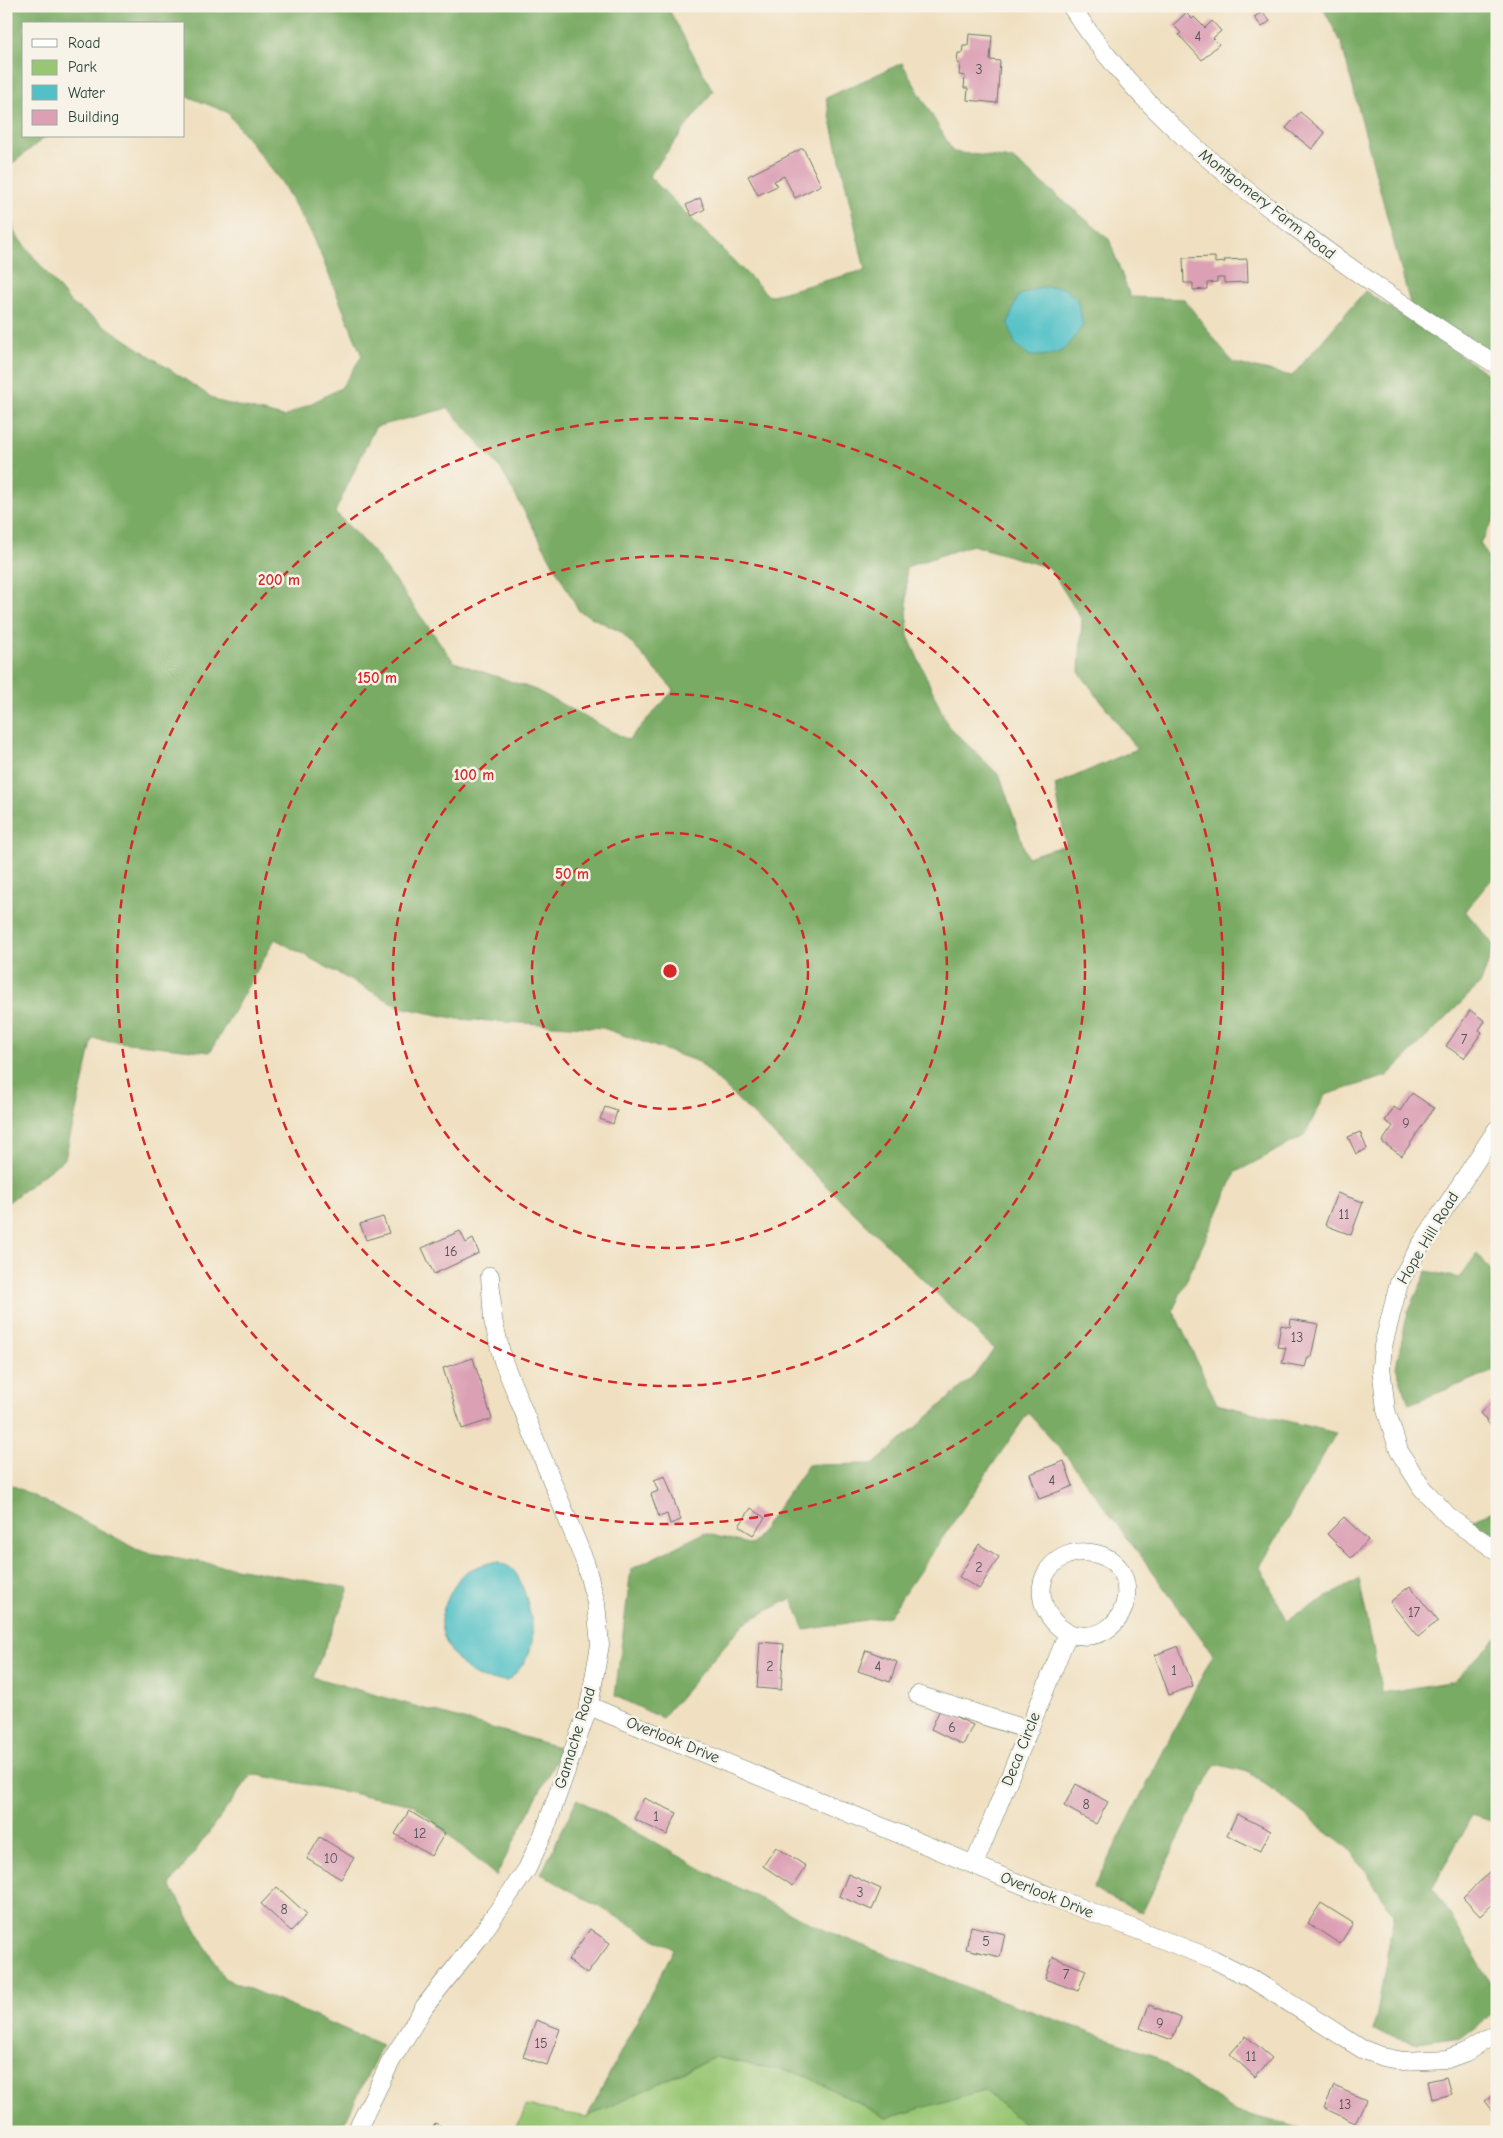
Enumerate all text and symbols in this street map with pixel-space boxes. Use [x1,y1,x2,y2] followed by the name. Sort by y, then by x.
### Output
[22,22,185,138] legend
[1195,28,1202,45] house number: 4
[68,34,100,52] text: Road
[68,58,97,76] text: Park
[975,61,983,78] house number: 3
[68,84,105,102] text: Water
[68,108,119,126] text: Building
[1195,145,1339,263] street label: Montgomery Farm Road
[258,571,300,589] text: 200 m
[357,669,397,687] text: 150 m
[454,766,494,784] text: 100 m
[555,865,589,883] text: 50 m
[661,962,679,980] centre of rings
[1461,1031,1468,1048] house number: 7
[1402,1115,1410,1132] house number: 9
[1394,1189,1462,1287] street label: Hope Hill Road
[1338,1206,1350,1223] house number: 11
[444,1243,458,1260] house number: 16
[1291,1329,1303,1346] house number: 13
[1049,1472,1056,1489] house number: 4
[975,1559,983,1576] house number: 2
[1408,1604,1420,1621] house number: 17
[766,1658,774,1675] house number: 2
[875,1658,882,1675] house number: 4
[1171,1662,1177,1679] house number: 1
[551,1685,599,1791] street label: Gamache Road
[998,1709,1044,1789] street label: Deca Circle
[624,1713,722,1767] street label: Overlook Drive
[948,1719,956,1736] house number: 6
[1082,1796,1090,1813] house number: 8
[653,1808,659,1825] house number: 1
[414,1825,426,1842] house number: 12
[324,1850,338,1867] house number: 10
[998,1868,1096,1922] street label: Overlook Drive
[856,1884,864,1901] house number: 3
[280,1901,288,1918] house number: 8
[982,1933,990,1950] house number: 5
[1063,1966,1070,1983] house number: 7
[1156,2015,1164,2032] house number: 9
[534,2035,548,2052] house number: 15
[1245,2048,1257,2065] house number: 11
[1339,2096,1351,2113] house number: 13

